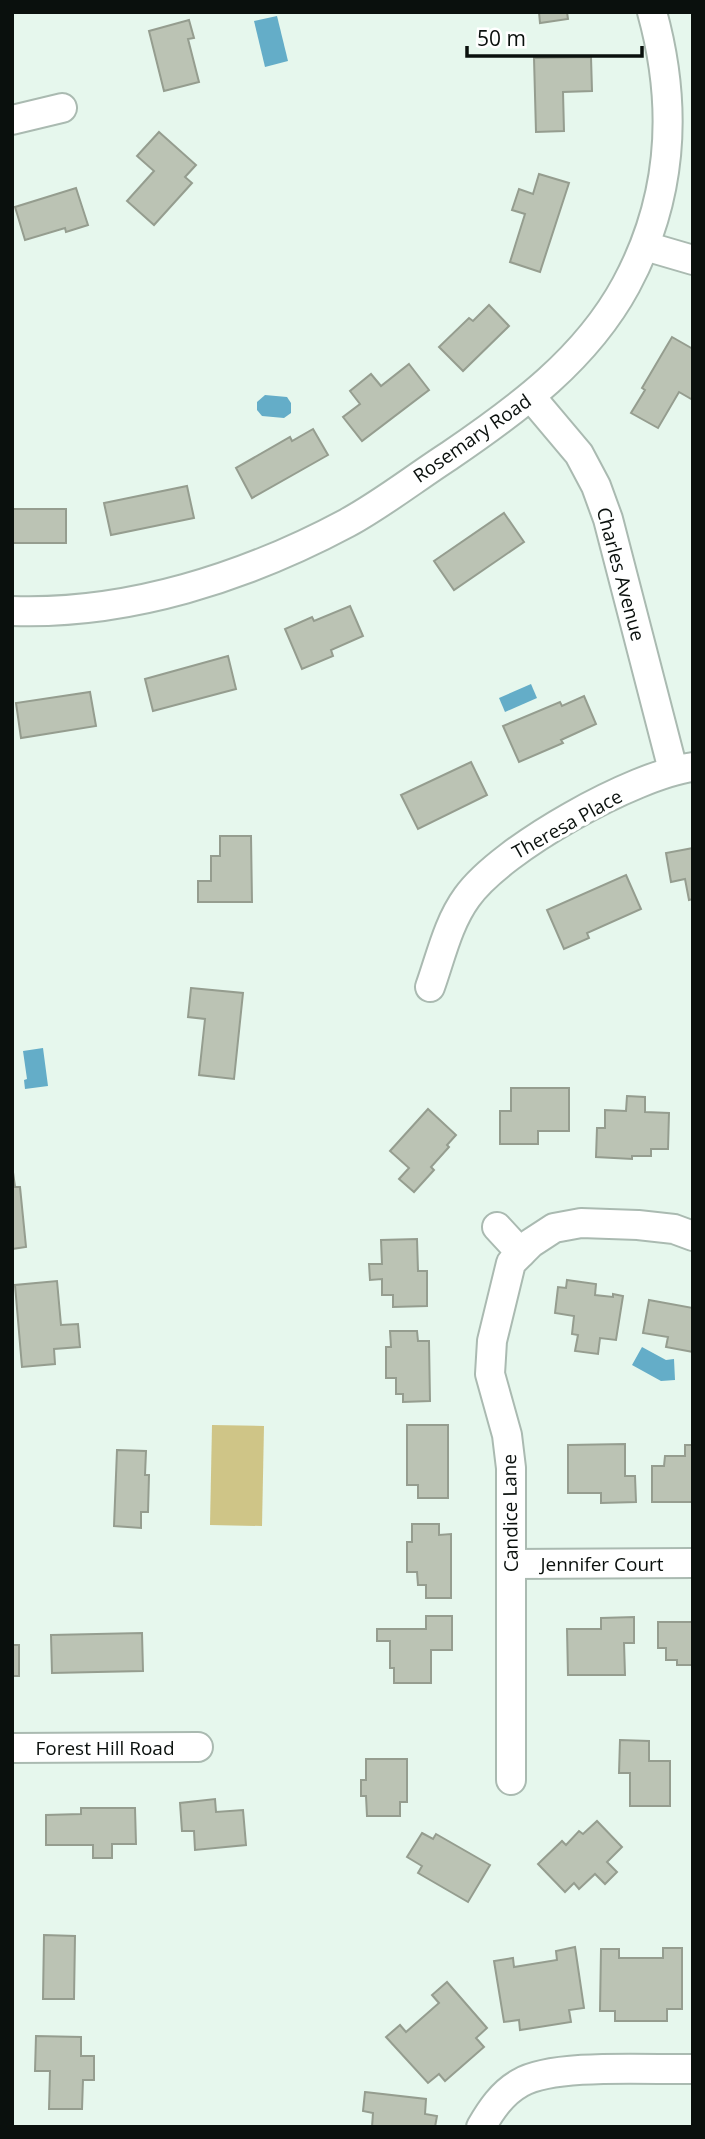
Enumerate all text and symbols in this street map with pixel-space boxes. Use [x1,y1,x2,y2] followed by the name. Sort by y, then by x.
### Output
[467,14,642,58] scale bar
[477,24,526,52] text: 50 m
[408,388,536,488] street label: Rosemary Road
[591,504,651,644] street label: Charles Avenue
[507,783,627,865] street label: Theresa Place
[496,1454,524,1572] street label: Candice Lane
[538,1551,664,1577] street label: Jennifer Court
[35,1735,175,1761] street label: Forest Hill Road

